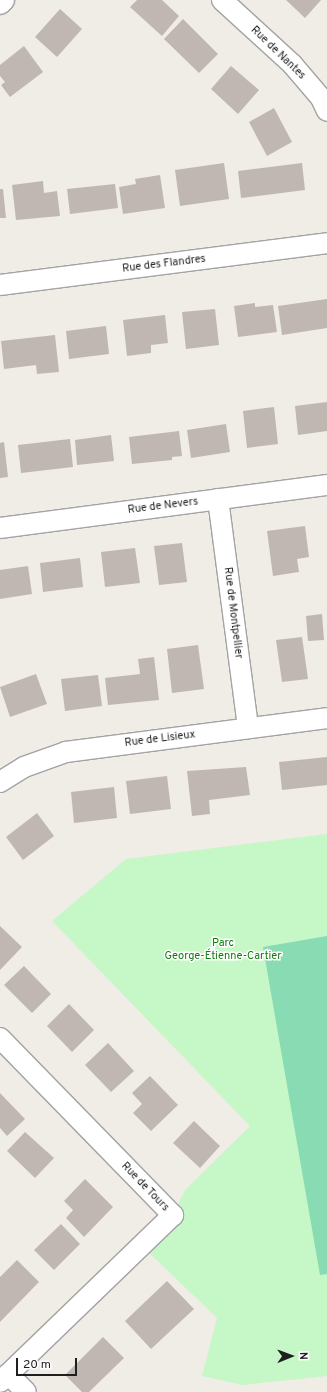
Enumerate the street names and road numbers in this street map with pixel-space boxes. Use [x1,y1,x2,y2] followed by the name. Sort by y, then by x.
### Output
[248,24,308,82] street label: Rue de Nantes
[121,252,207,276] street label: Rue des Flandres
[127,495,199,517] street label: Rue de Nevers
[221,566,245,660] street label: Rue de Montpellier
[124,728,196,750] street label: Rue de Lisieux
[118,1160,172,1214] street label: Rue de Tours

